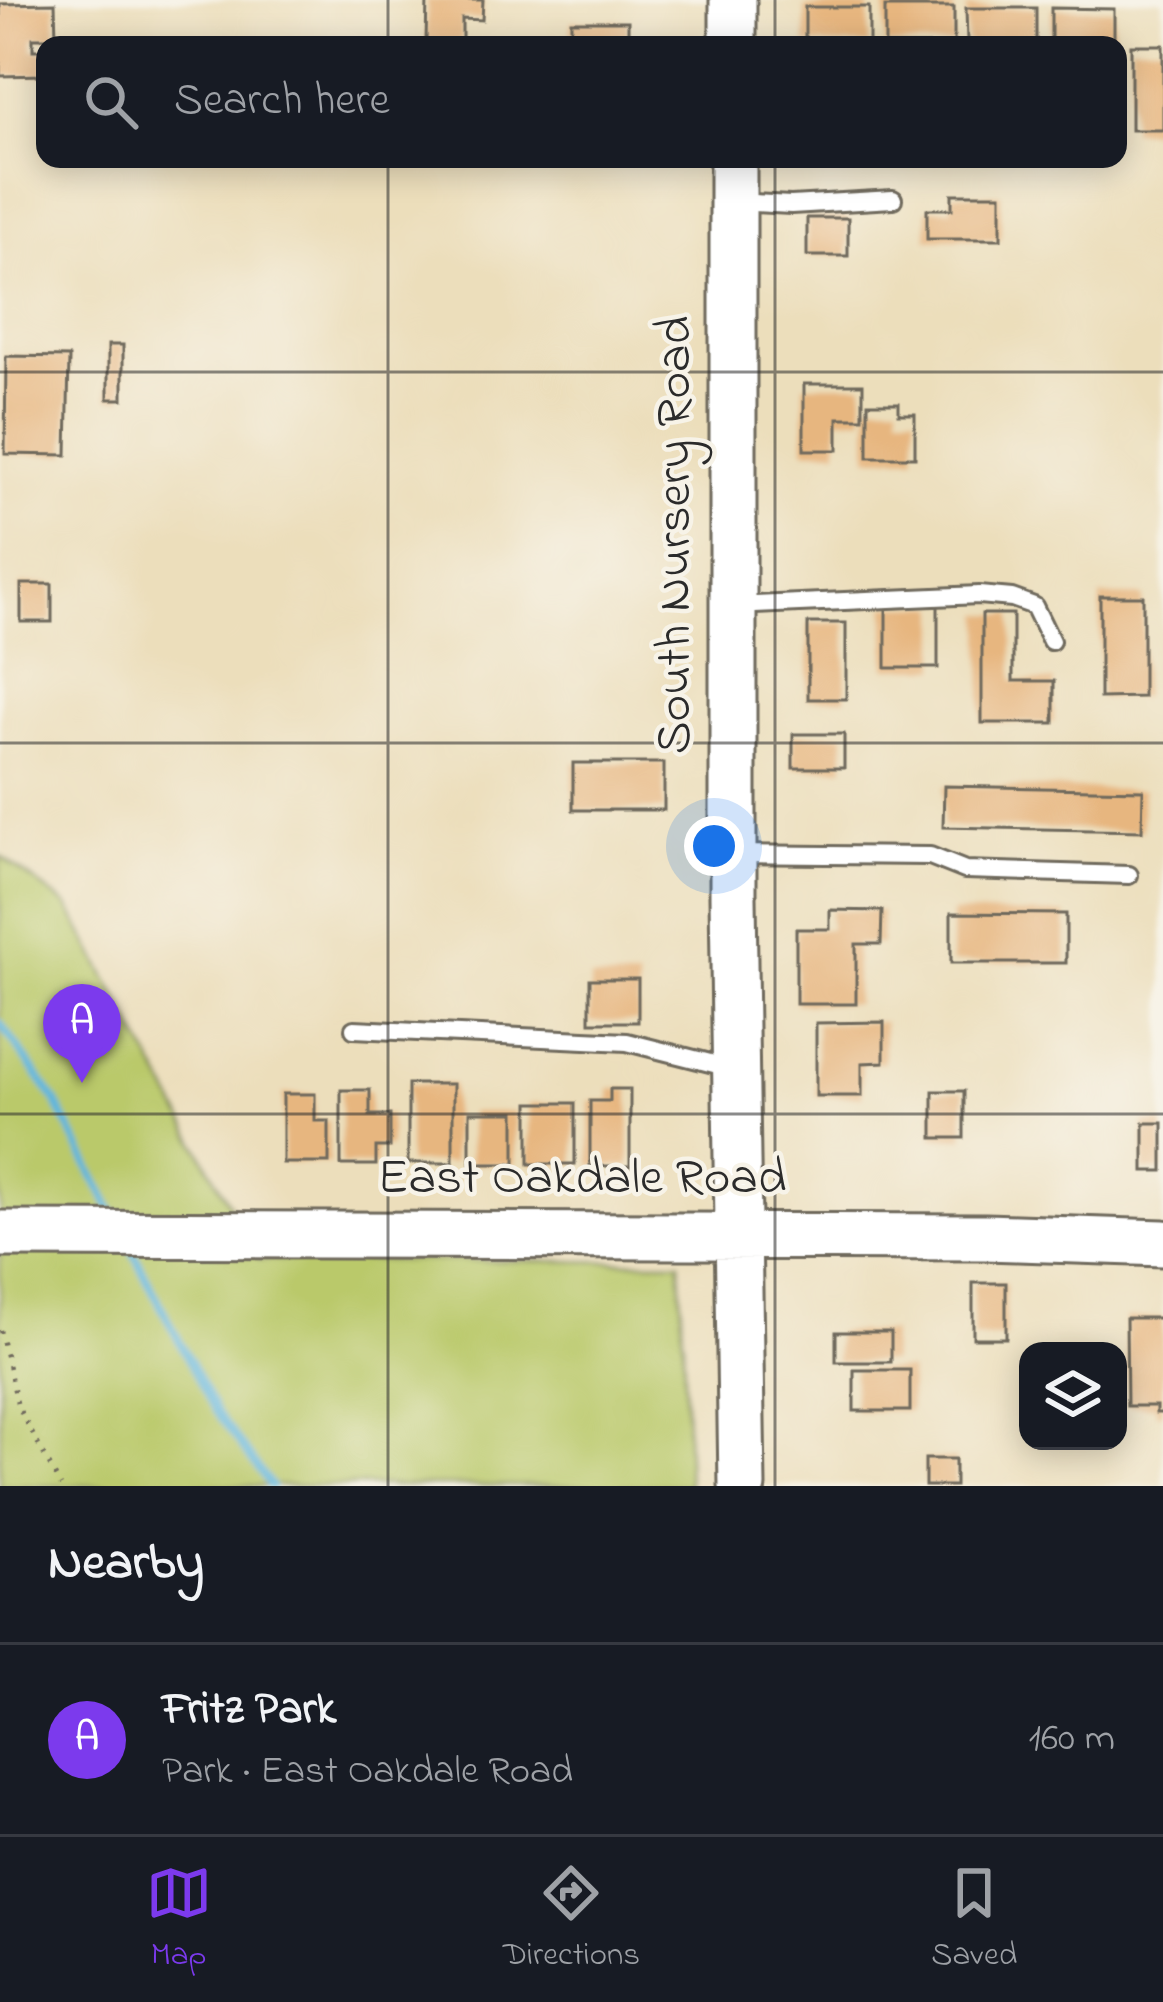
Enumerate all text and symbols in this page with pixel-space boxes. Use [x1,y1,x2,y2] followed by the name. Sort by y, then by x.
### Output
[36,36,1127,168] search box
[78,69,144,135] icon: search
[174,69,390,135] text: Search here
[639,316,714,754] street label: South Nursery Road
[684,816,744,876] your location
[43,984,121,1083] pin: A
[378,1142,786,1217] street label: East Oakdale Road
[1019,1342,1127,1450] map controls
[1019,1342,1127,1450] button: layers
[48,1527,204,1602] text: Nearby
[162,1678,336,1744] text: Fritz Park
[75,1711,99,1768] text: A
[1029,1711,1115,1768] text: 160 m
[162,1744,573,1801] text: Park · East Oakdale Road
[146,1860,212,1980] tab: Map
[503,1860,640,1980] tab: Directions
[931,1860,1017,1980] tab: Saved

